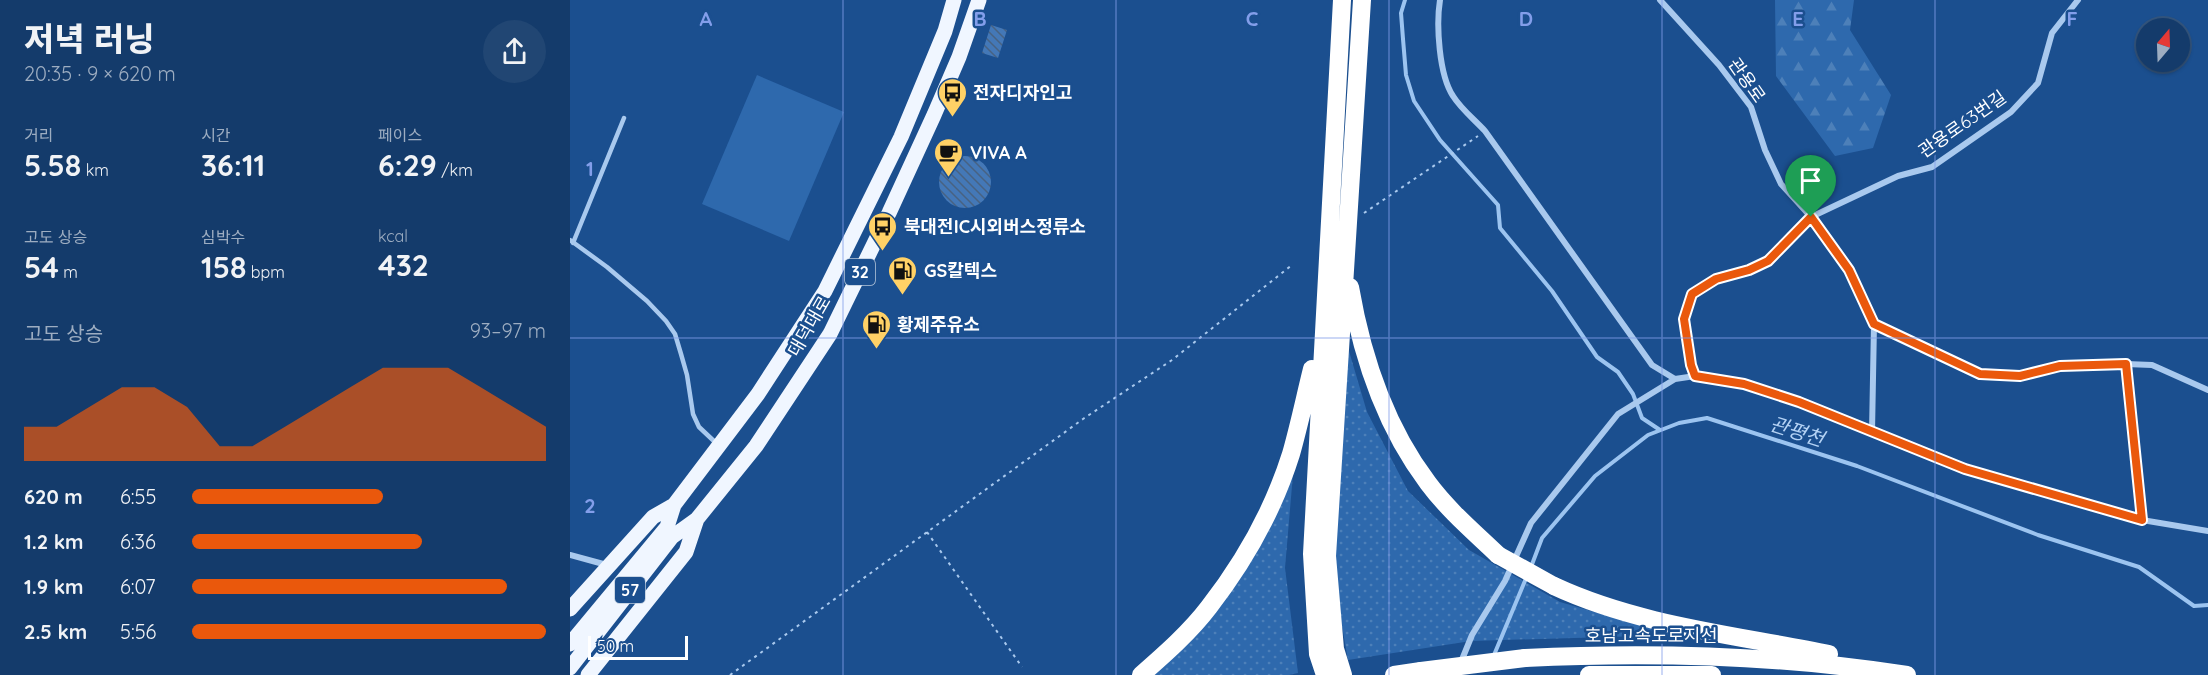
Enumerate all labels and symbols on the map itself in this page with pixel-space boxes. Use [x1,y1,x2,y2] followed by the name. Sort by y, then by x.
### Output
[700,6,713,31] text: A
[973,6,987,31] text: B
[1246,6,1259,31] text: C
[1519,6,1533,31] text: D
[1792,6,1804,31] text: E
[2066,6,2078,31] text: F
[2136,18,2190,72] north arrow
[1723,53,1771,107] street label: 관용로
[936,76,968,118] bus stop icon: 전자디자인고
[973,81,1072,104] place label: 전자디자인고
[1914,85,2010,163] street label: 관용로63번길
[933,136,965,178] cafe icon: VIVA A
[970,141,1027,164] place label: VIVA A
[1785,155,1836,217] pin
[586,156,594,181] text: 1
[867,210,899,252] bus stop icon: 북대전IC시외버스정류소
[904,215,1086,238] place label: 북대전IC시외버스정류소
[887,254,919,296] fuel station icon: GS칼텍스
[845,259,875,285] road number: 32
[924,259,997,282] place label: GS칼텍스
[782,292,836,360] street label: 대덕대로
[860,308,892,350] fuel station icon: 황제주유소
[897,313,980,336] place label: 황제주유소
[1767,411,1830,452] water label: 관평천
[584,493,596,518] text: 2
[615,577,645,603] road number: 57
[1585,624,1717,647] street label: 호남고속도로지선
[588,633,688,660] scale bar

